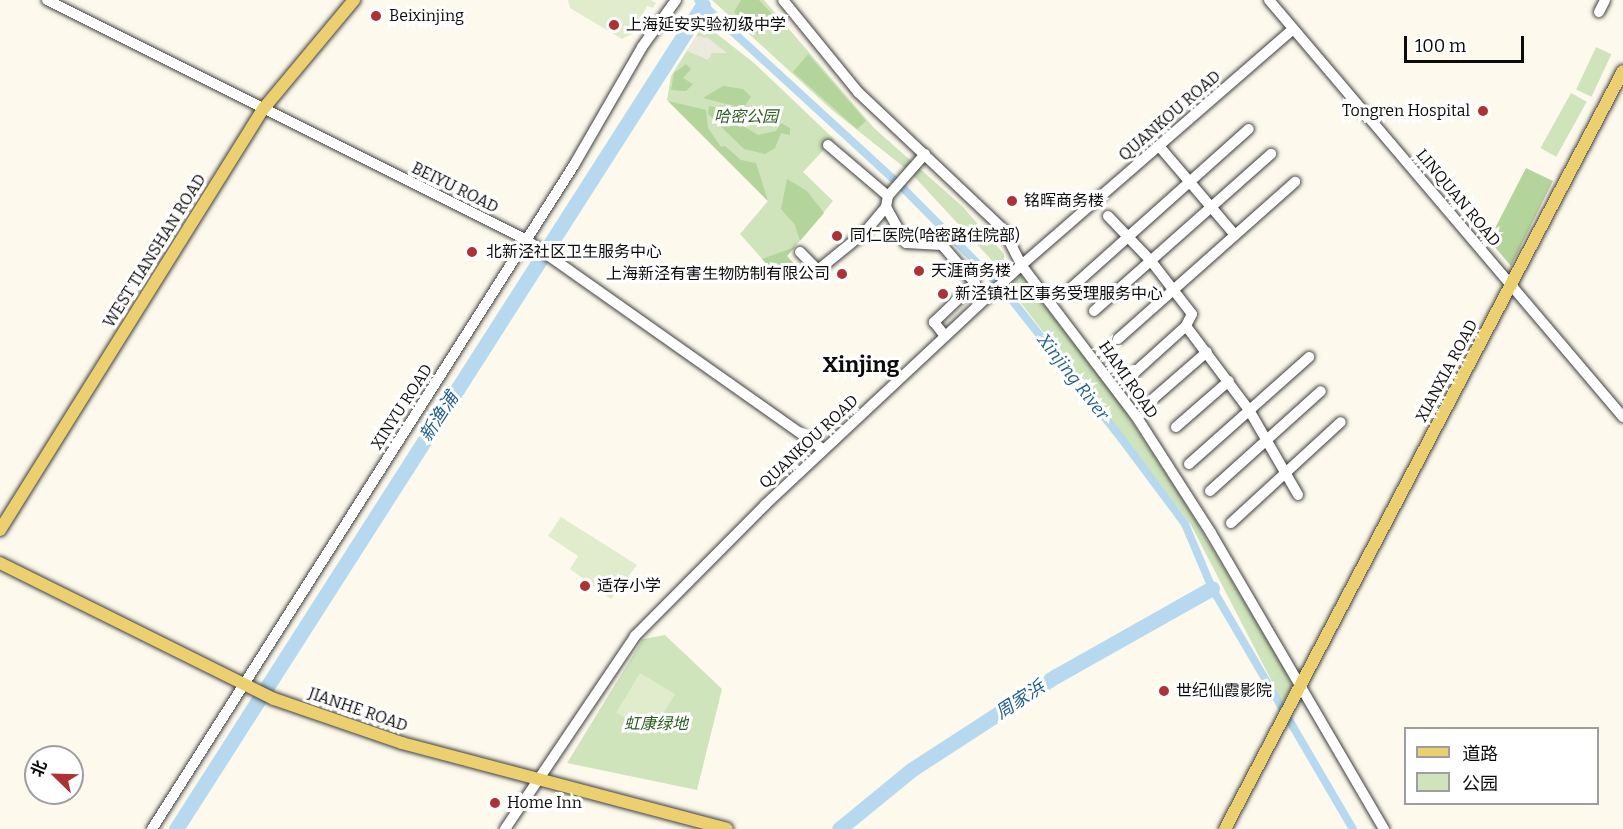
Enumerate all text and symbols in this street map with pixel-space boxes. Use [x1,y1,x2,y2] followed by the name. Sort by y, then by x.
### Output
[389,6,464,26] place label: Beixinjing
[367,7,385,25] marker: Beixinjing
[626,15,786,35] place label: 上海延安实验初级中学
[607,18,621,32] marker: 上海延安实验初级中学
[1407,24,1527,62] scale bar
[1415,35,1466,57] text: 100 m
[1115,67,1225,165] street label: QUANKOU ROAD
[1342,101,1470,121] place label: Tongren Hospital
[1474,102,1492,120] marker: Tongren Hospital
[714,107,778,127] park label: 哈密公园
[1412,145,1504,251] street label: LINQUAN ROAD
[408,159,502,217] street label: BEIYU ROAD
[100,171,210,331] street label: WEST TIANSHAN ROAD
[1024,191,1104,211] place label: 铭晖商务楼
[1005,194,1019,208] marker: 铭晖商务楼
[850,226,1020,246] place label: 同仁医院(哈密路住院部)
[828,227,846,245] marker: 同仁医院(哈密路住院部)
[486,242,662,262] place label: 北新泾社区卫生服务中心
[463,243,481,261] marker: 北新泾社区卫生服务中心
[931,261,1011,281] place label: 天涯商务楼
[606,264,830,284] place label: 上海新泾有害生物防制有限公司
[912,264,926,278] marker: 天涯商务楼
[835,267,849,281] marker: 上海新泾有害生物防制有限公司
[955,284,1163,304] place label: 新泾镇社区事务受理服务中心
[936,287,950,301] marker: 新泾镇社区事务受理服务中心
[1412,317,1482,425] street label: XIANXIA ROAD
[1033,330,1113,424] water label: Xinjing River
[1094,338,1162,422] street label: HAMI ROAD
[823,352,899,378] district label: Xinjing
[367,361,437,453] street label: XINYU ROAD
[415,388,463,446] water label: 新渔浦
[756,391,862,493] street label: QUANKOU ROAD
[597,576,661,596] place label: 适存小学
[578,579,592,593] marker: 适存小学
[991,676,1049,724] water label: 周家浜
[1176,681,1272,701] place label: 世纪仙霞影院
[306,684,410,736] street label: JIANHE ROAD
[1157,684,1171,698] marker: 世纪仙霞影院
[624,714,688,734] park label: 虹康绿地
[1404,727,1599,805] legend
[1462,743,1498,765] text: 道路
[24,745,84,805] north arrow
[27,757,51,780] text: 北
[1462,773,1498,795] text: 公园
[507,793,582,813] place label: Home Inn
[488,796,502,810] marker: Home Inn

